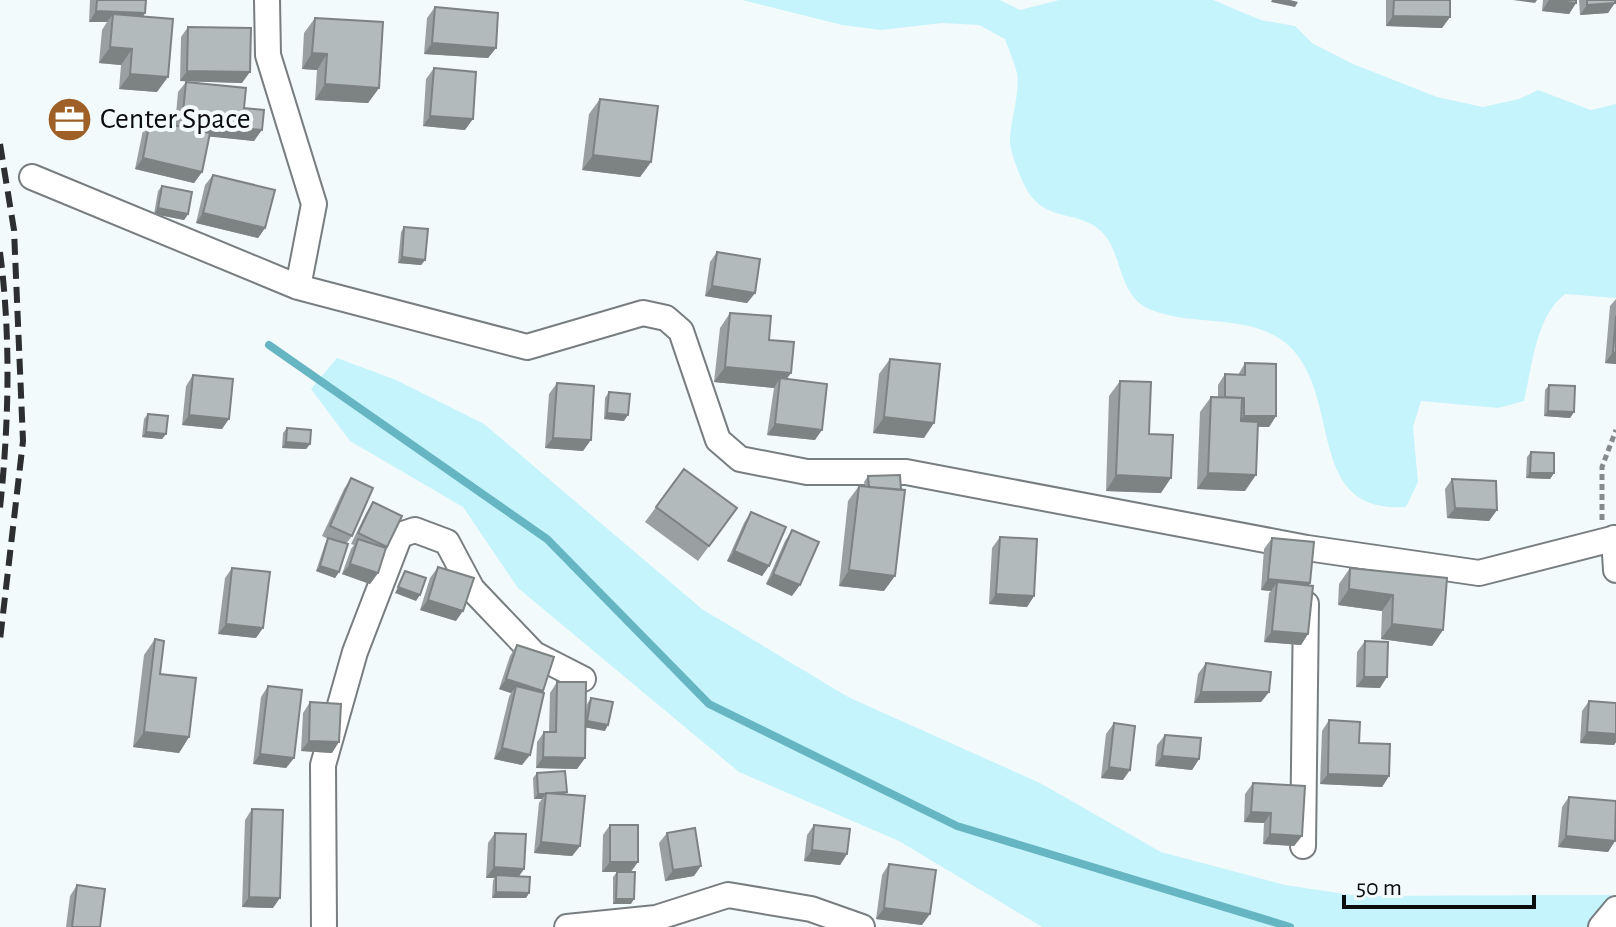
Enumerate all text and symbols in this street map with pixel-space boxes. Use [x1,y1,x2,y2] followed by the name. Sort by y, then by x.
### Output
[45,95,93,143] office icon: Center Space
[100,104,251,134] place label: Center Space
[1344,859,1534,909] scale bar
[1356,876,1402,900] text: 50 m

